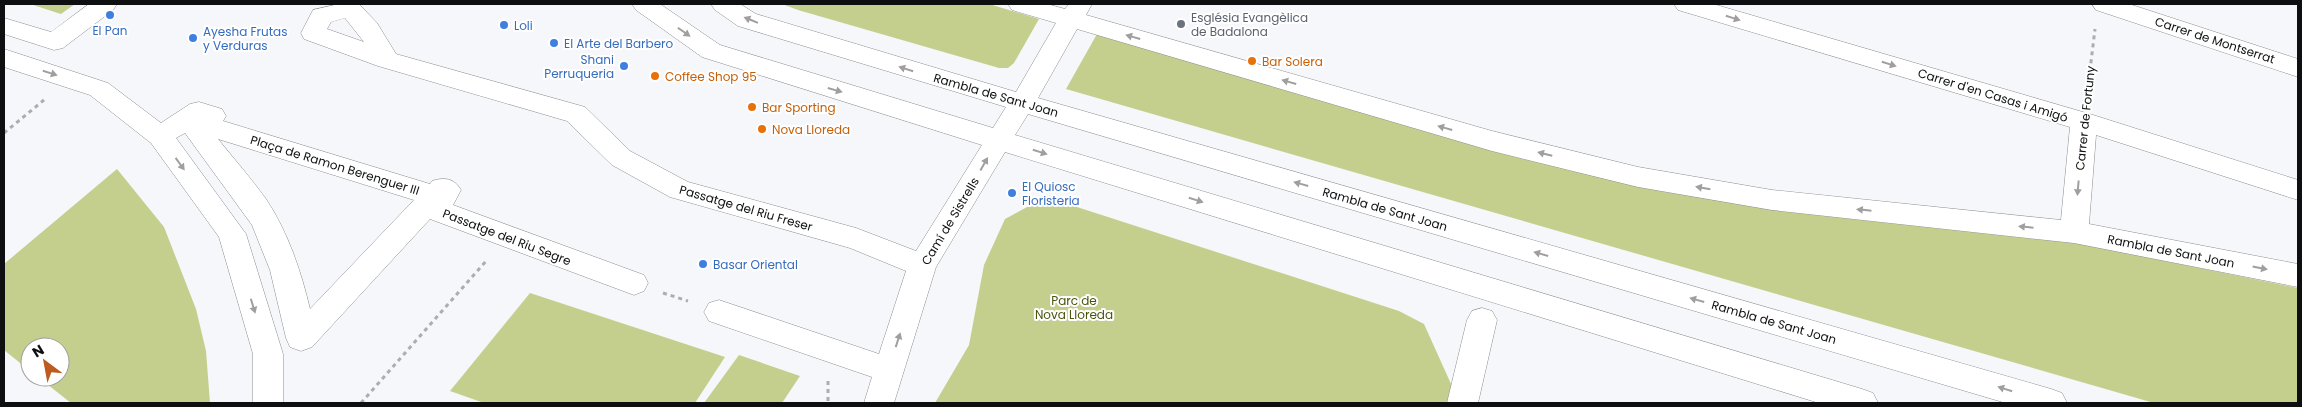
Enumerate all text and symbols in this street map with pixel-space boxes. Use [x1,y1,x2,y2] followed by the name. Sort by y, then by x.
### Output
[104,9,116,21] marker: El Pan
[1191,9,1308,40] place label: Església Evangèlica de Badalona
[2153,13,2277,67] street label: Carrer de Montserrat
[1726,14,1741,22] one-way arrow
[744,16,758,24] one-way arrow
[514,17,533,34] place label: Loli
[1175,18,1187,30] marker: Església Evangèlica de Badalona
[498,19,510,31] marker: Loli
[92,22,128,39] place label: El Pan
[203,23,288,54] place label: Ayesha Frutas y Verduras
[677,27,691,37] one-way arrow
[187,32,199,44] marker: Ayesha Frutas y Verduras
[1126,32,1141,40] one-way arrow
[564,35,674,52] place label: El Arte del Barbero
[548,37,560,49] marker: El Arte del Barbero
[544,51,614,82] place label: Shani Perruqueria
[1262,53,1323,70] place label: Bar Solera
[1246,55,1258,67] marker: Bar Solera
[618,60,630,72] marker: Shani Perruqueria
[1882,60,1897,68] one-way arrow
[899,64,914,72] one-way arrow
[1916,64,2071,126] street label: Carrer d'en Casas i Amigó
[2071,65,2099,171] street label: Carrer de Fortuny
[665,68,757,85] place label: Coffee Shop 95
[43,69,58,77] one-way arrow
[932,69,1060,121] street label: Rambla de Sant Joan
[649,70,661,82] marker: Coffee Shop 95
[1282,78,1297,86] one-way arrow
[827,87,842,95] one-way arrow
[762,99,836,116] place label: Bar Sporting
[746,101,758,113] marker: Bar Sporting
[772,121,850,138] place label: Nova Lloreda
[756,123,768,135] marker: Nova Lloreda
[1438,123,1453,131] one-way arrow
[248,131,422,199] street label: Plaça de Ramon Berenguer III
[1033,149,1048,157] one-way arrow
[1537,150,1552,158] one-way arrow
[175,157,185,171] one-way arrow
[980,157,989,170] one-way arrow
[917,174,983,268] street label: Camí de Sistrells
[1022,178,1080,209] place label: El Quiosc Floristeria
[1294,180,1309,188] one-way arrow
[2074,180,2082,196] one-way arrow
[677,181,815,235] street label: Passatge del Riu Freser
[1321,183,1449,235] street label: Rambla de Sant Joan
[1695,184,1711,192] one-way arrow
[1006,187,1018,199] marker: El Quiosc Floristeria
[1188,197,1203,205] one-way arrow
[440,205,574,269] street label: Passatge del Riu Segre
[1856,206,1872,214] one-way arrow
[2018,223,2034,231] one-way arrow
[2106,230,2236,272] street label: Rambla de Sant Joan
[1534,250,1549,258] one-way arrow
[713,256,798,273] place label: Basar Oriental
[697,258,709,270] marker: Basar Oriental
[2252,264,2267,272] one-way arrow
[1035,292,1113,323] park label: Parc de Nova Lloreda
[1690,295,1705,303] one-way arrow
[1710,296,1838,348] street label: Rambla de Sant Joan
[250,299,258,314] one-way arrow
[895,332,903,347] one-way arrow
[20,337,70,387] north arrow
[28,340,48,362] text: N
[1997,385,2012,393] one-way arrow

